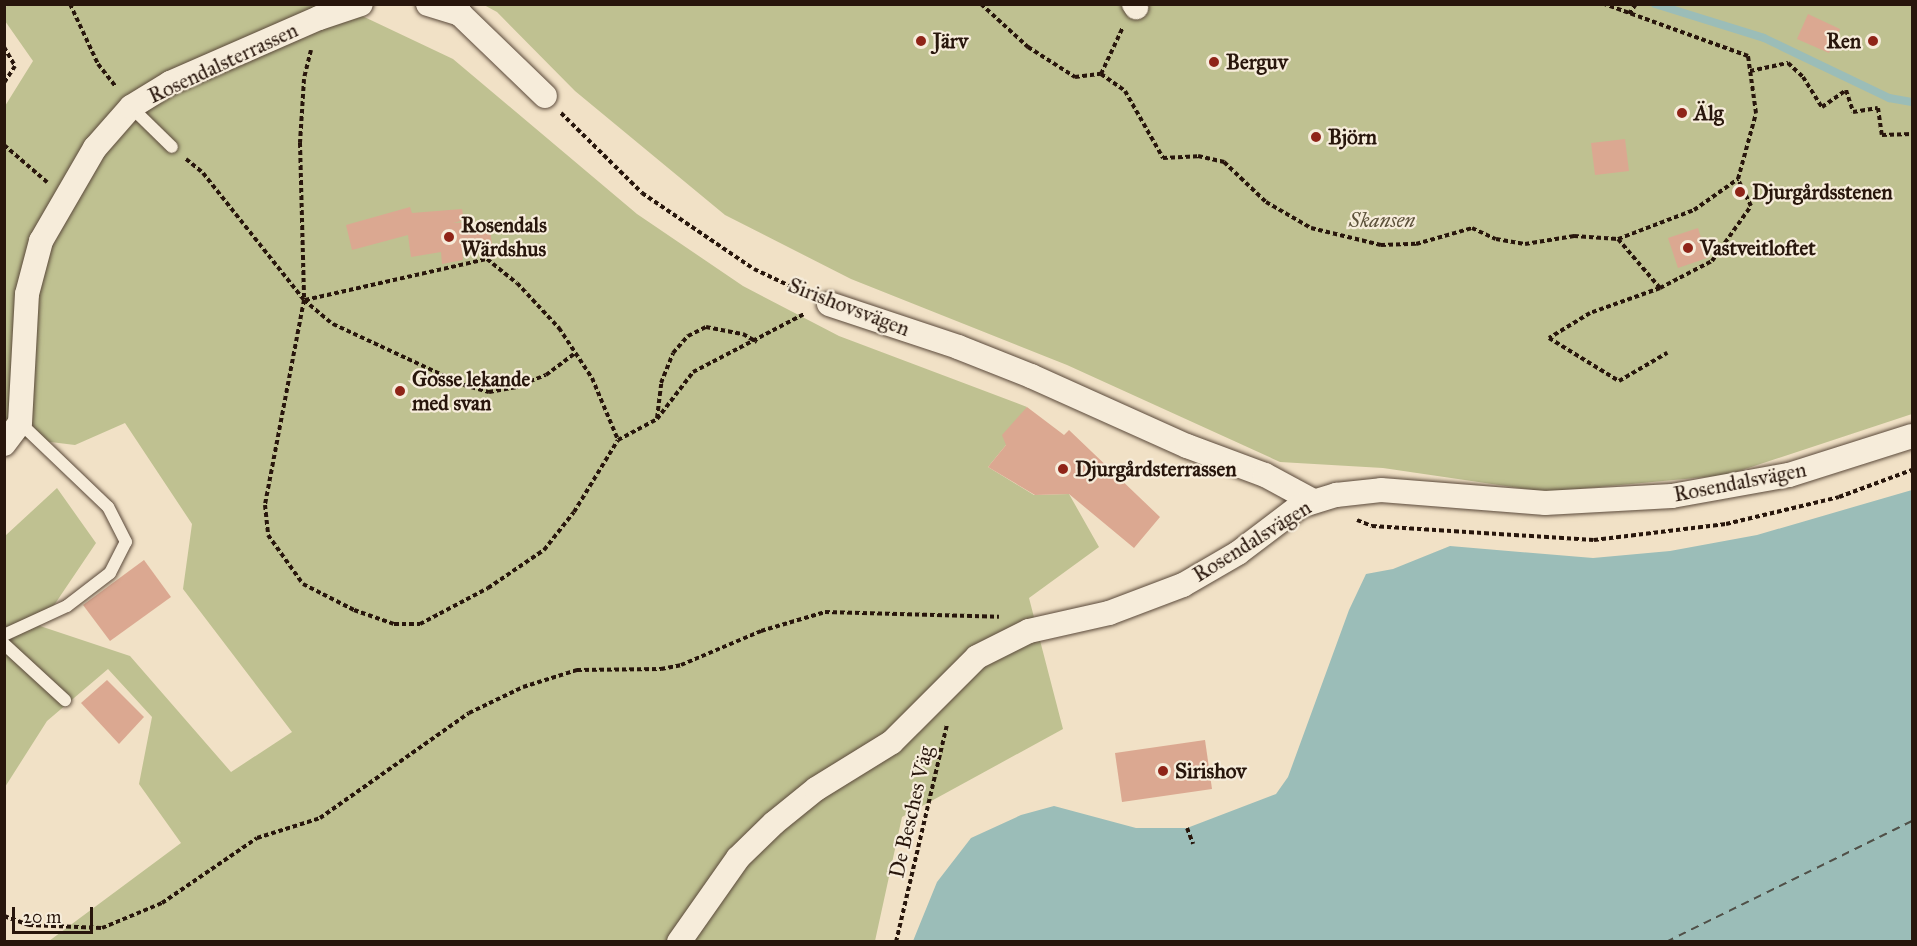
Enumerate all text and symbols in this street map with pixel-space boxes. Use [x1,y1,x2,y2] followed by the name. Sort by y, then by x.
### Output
[144,17,302,109] street label: Rosendalsterrassen
[933,28,968,54] place label: Järv
[1826,28,1861,54] place label: Ren
[914,34,928,48] marker: Järv
[1866,34,1880,48] marker: Ren
[1226,49,1288,75] place label: Berguv
[1207,55,1221,69] marker: Berguv
[1694,100,1724,126] place label: Älg
[1675,106,1689,120] marker: Älg
[1328,124,1377,150] place label: Björn
[1309,130,1323,144] marker: Björn
[1752,179,1893,205] place label: Djurgårdsstenen
[1733,185,1747,199] marker: Djurgårdsstenen
[1349,207,1415,233] park label: Skansen
[461,212,547,262] place label: Rosendals Wärdshus
[442,230,456,244] marker: Rosendals Wärdshus
[1700,235,1816,261] place label: Vastveitloftet
[1681,241,1695,255] marker: Vastveitloftet
[785,272,913,342] street label: Sirishovsvägen
[412,366,530,416] place label: Gosse lekande med svan
[393,384,407,398] marker: Gosse lekande med svan
[1075,456,1237,482] place label: Djurgårdsterrassen
[1672,457,1808,507] street label: Rosendalsvägen
[1056,462,1070,476] marker: Djurgårdsterrassen
[1188,495,1316,587] street label: Rosendalsvägen
[884,744,938,880] street label: De Besches Väg
[1175,758,1246,784] place label: Sirishov
[1156,764,1170,778] marker: Sirishov
[15,895,96,933] scale bar
[23,906,61,928] text: 20 m

